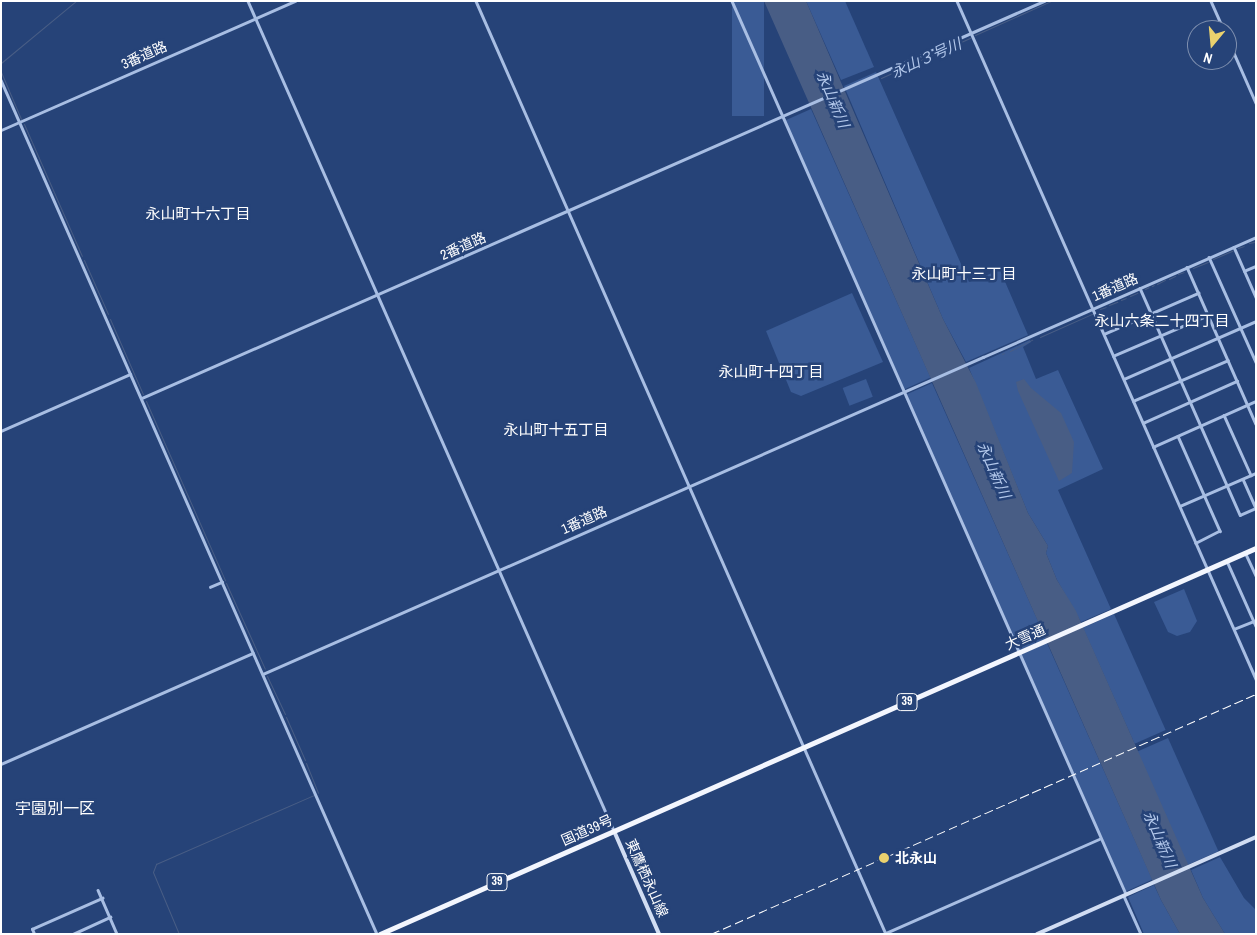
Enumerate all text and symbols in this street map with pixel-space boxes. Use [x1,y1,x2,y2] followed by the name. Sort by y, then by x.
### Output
[1187,20,1237,70] north arrow
[888,35,964,81] water label: 永山３号川
[118,37,170,73] street label: 3番道路
[1201,49,1215,68] text: N
[813,68,853,130] water label: 永山新川
[146,205,250,223] district label: 永山町十六丁目
[437,228,489,264] street label: 2番道路
[912,265,1016,283] district label: 永山町十三丁目
[1089,269,1141,305] street label: 1番道路
[1095,312,1229,330] district label: 永山六条二十四丁目
[719,363,823,381] district label: 永山町十四丁目
[504,421,608,439] district label: 永山町十五丁目
[974,439,1014,501] water label: 永山新川
[558,502,610,538] street label: 1番道路
[1002,621,1048,653] street label: 大雪通
[896,692,918,712] road number: 39
[15,798,95,818] district label: 宇園別一区
[1140,808,1180,870] water label: 永山新川
[559,811,615,849] street label: 国道39号
[622,836,672,920] street label: 東鷹栖永山線
[895,850,937,866] place label: 北永山
[877,851,891,865] marker: 北永山
[486,872,508,892] road number: 39

